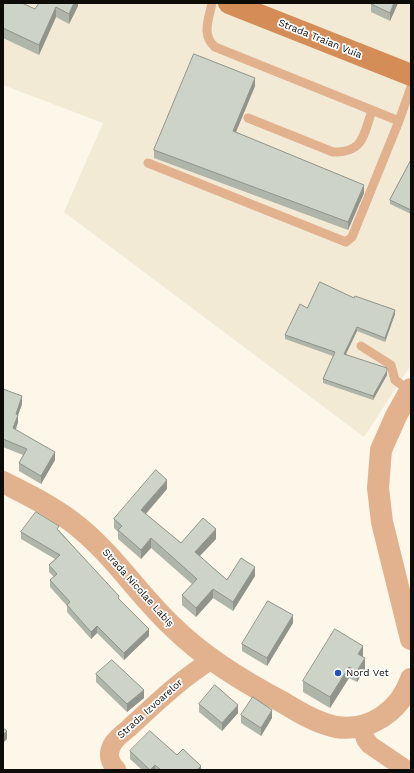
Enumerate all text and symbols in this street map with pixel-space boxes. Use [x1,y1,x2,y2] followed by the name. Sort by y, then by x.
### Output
[276,17,364,61] street label: Strada Traian Vuia
[100,547,176,629] street label: Strada Nicolae Labiș
[346,667,389,679] place label: Nord Vet
[333,668,343,678] marker: Nord Vet
[115,677,185,741] street label: Strada Izvoarelor

